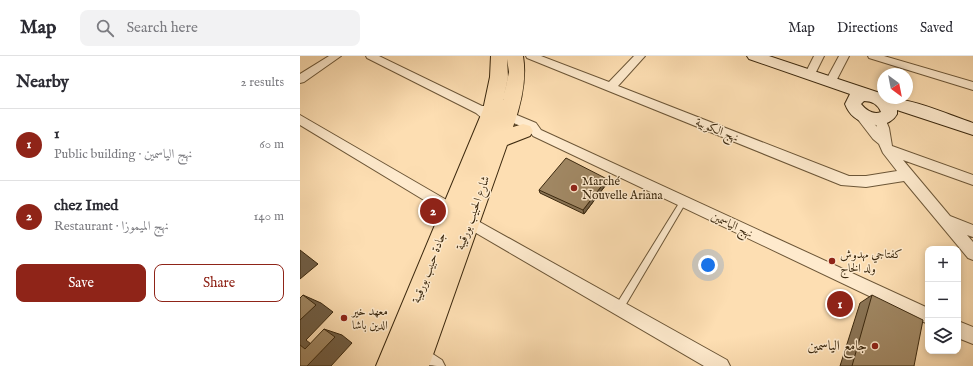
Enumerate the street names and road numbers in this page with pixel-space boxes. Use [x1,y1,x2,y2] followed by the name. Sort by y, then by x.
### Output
[692,115,741,148] street label: نهج الكوبية
[453,174,496,253] street label: شارع الحبيب بورقيبة
[707,209,755,244] street label: نهج الياسمين
[409,231,449,305] street label: جادة حبيب بورقيبة

